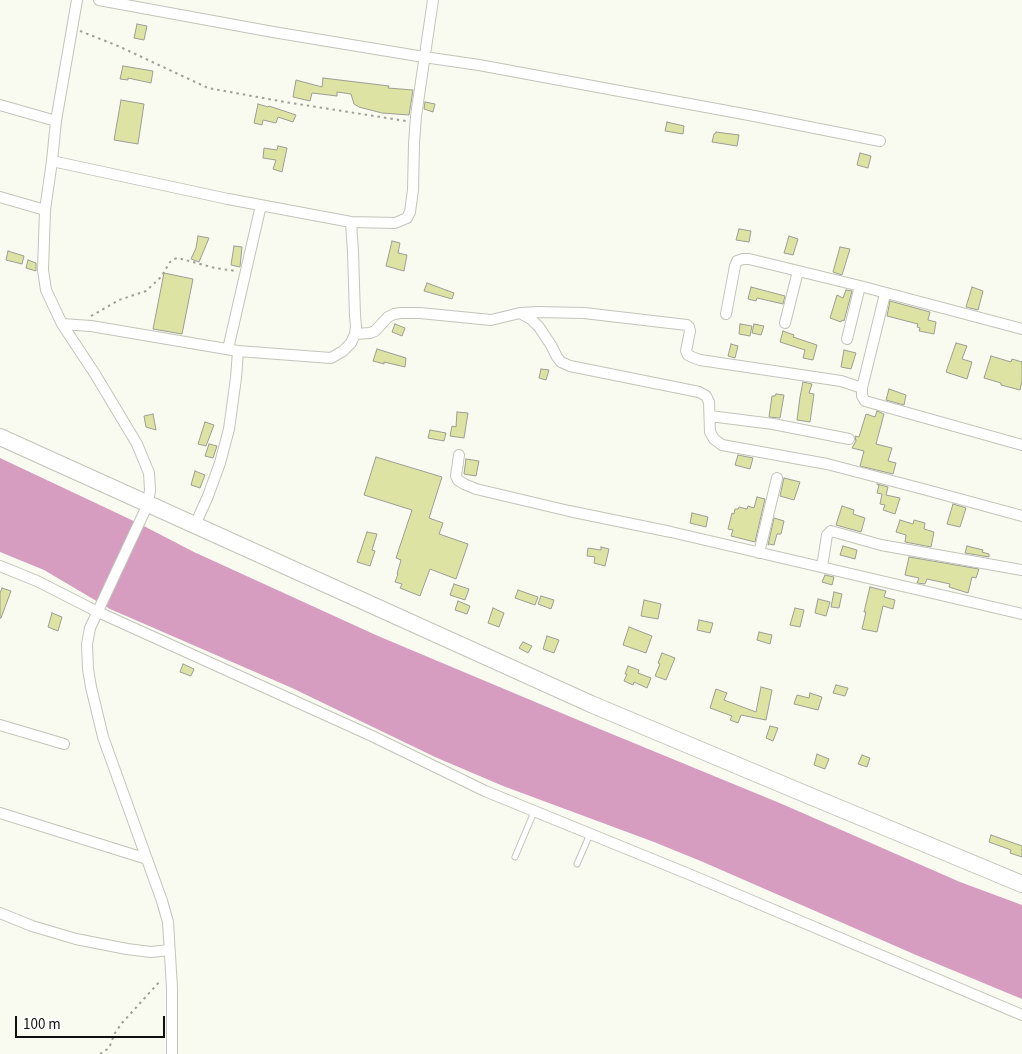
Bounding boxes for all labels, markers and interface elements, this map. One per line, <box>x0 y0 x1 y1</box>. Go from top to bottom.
scale bar <box>18 1006 168 1038</box>
text: 100 m <box>23 1014 61 1035</box>

